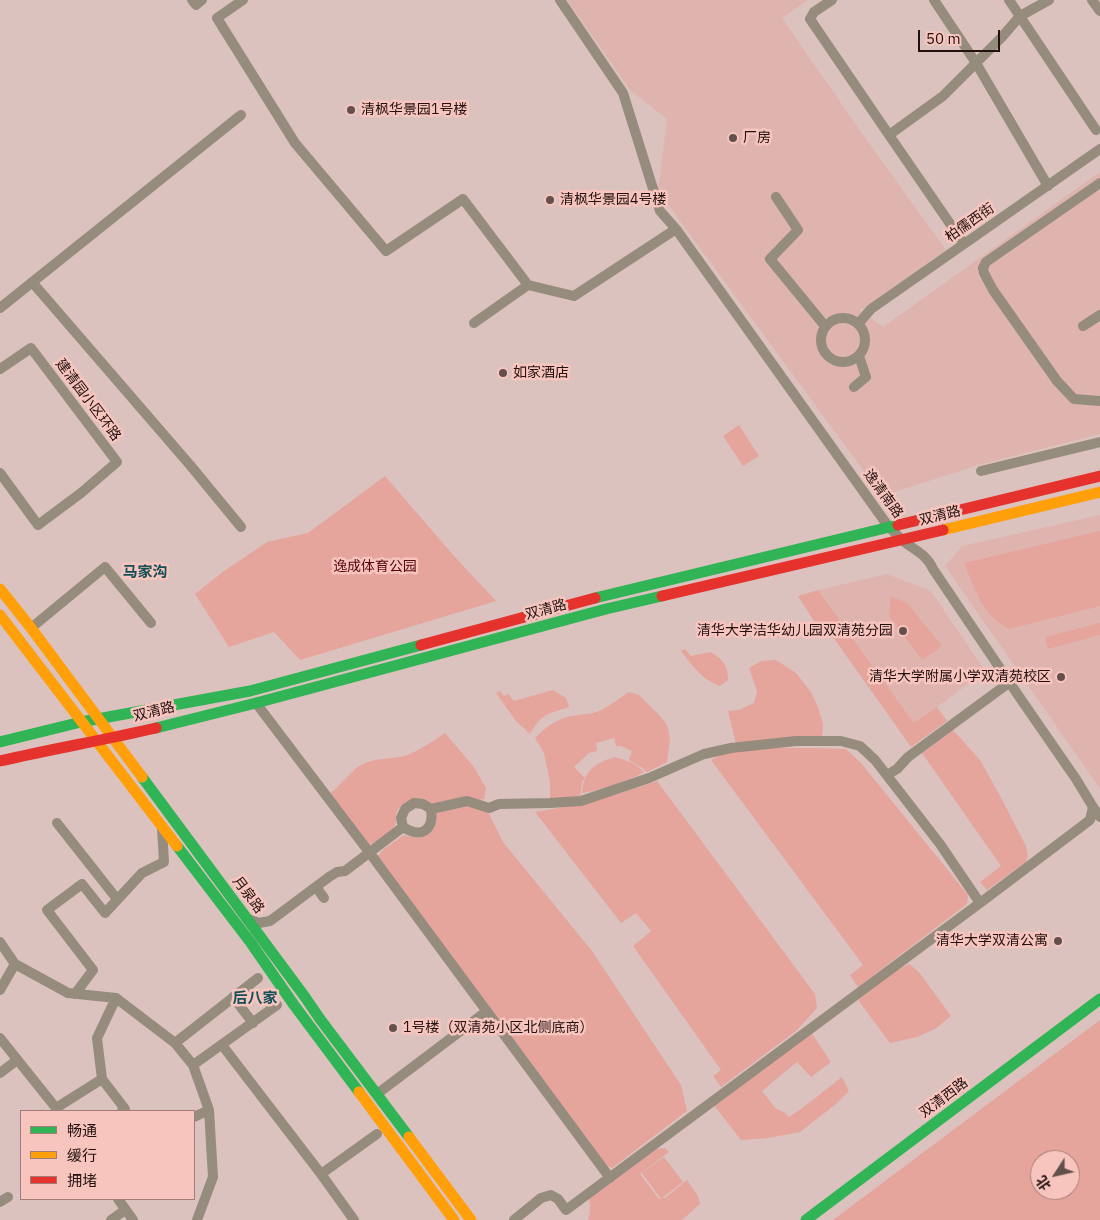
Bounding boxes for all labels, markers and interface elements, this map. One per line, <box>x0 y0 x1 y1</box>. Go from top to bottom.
scale bar <box>920 20 1002 52</box>
text: 50 m <box>926 29 961 48</box>
place label: 清枫华景园1号楼 <box>361 102 467 118</box>
marker: 清枫华景园1号楼 <box>345 104 357 116</box>
place label: 厂房 <box>743 130 771 146</box>
marker: 厂房 <box>727 132 739 144</box>
place label: 清枫华景园4号楼 <box>560 192 666 208</box>
marker: 清枫华景园4号楼 <box>544 194 556 206</box>
street label: 柏儒西街 <box>942 200 998 246</box>
street label: 建清园小区环路 <box>52 356 124 444</box>
place label: 如家酒店 <box>513 365 569 381</box>
marker: 如家酒店 <box>497 367 509 379</box>
street label: 逸清南路 <box>860 466 906 522</box>
street label: 双清路 <box>918 503 962 529</box>
park label: 逸成体育公园 <box>333 559 417 575</box>
district label: 马家沟 <box>123 564 167 582</box>
street label: 双清路 <box>524 596 568 624</box>
place label: 清华大学洁华幼儿园双清苑分园 <box>697 623 893 639</box>
marker: 清华大学洁华幼儿园双清苑分园 <box>897 625 909 637</box>
place label: 清华大学附属小学双清苑校区 <box>869 669 1051 685</box>
marker: 清华大学附属小学双清苑校区 <box>1055 671 1067 683</box>
street label: 双清路 <box>132 699 176 725</box>
street label: 月泉路 <box>229 873 267 917</box>
place label: 清华大学双清公寓 <box>936 933 1048 949</box>
marker: 清华大学双清公寓 <box>1052 935 1064 947</box>
district label: 后八家 <box>233 990 277 1008</box>
place label: 1号楼（双清苑小区北侧底商） <box>403 1020 593 1036</box>
marker: 1号楼（双清苑小区北侧底商） <box>387 1022 399 1034</box>
street label: 双清西路 <box>917 1074 971 1122</box>
legend <box>20 1110 195 1200</box>
text: 畅通 <box>67 1121 97 1140</box>
text: 缓行 <box>67 1146 97 1165</box>
north arrow <box>1030 1150 1080 1200</box>
text: 拥堵 <box>67 1171 97 1190</box>
text: 北 <box>1032 1172 1055 1194</box>

